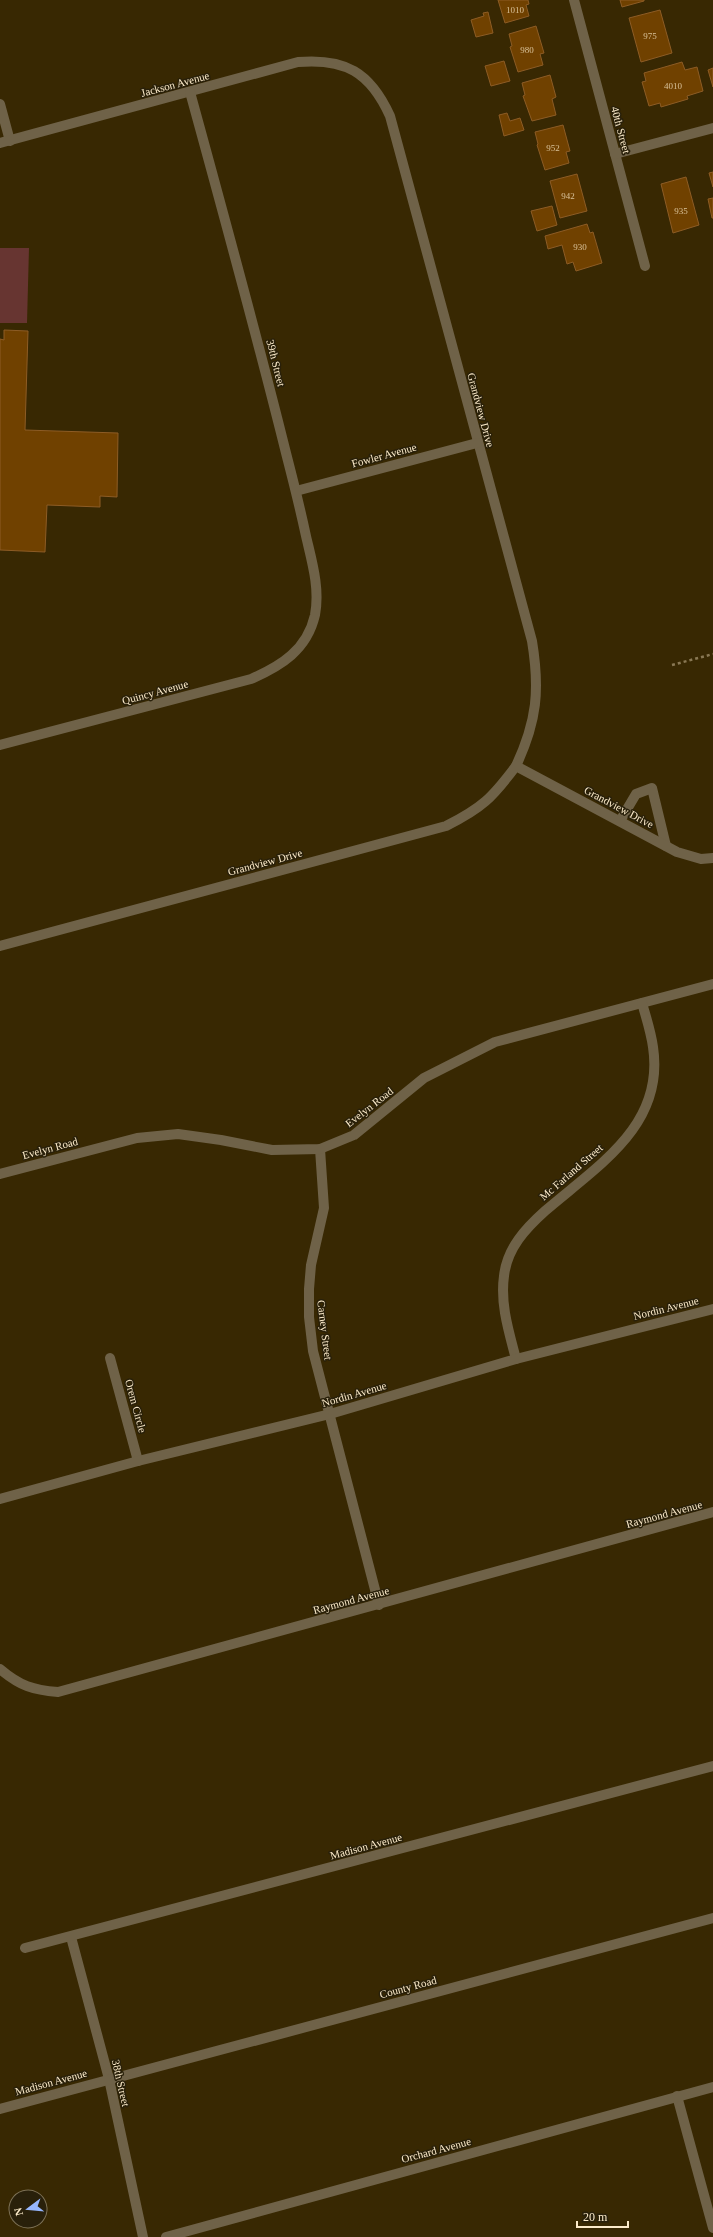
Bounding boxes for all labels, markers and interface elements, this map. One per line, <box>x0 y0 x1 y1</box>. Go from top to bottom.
house number: 1010 <box>506 5 525 15</box>
house number: 975 <box>643 31 657 41</box>
house number: 980 <box>520 45 534 55</box>
street label: Jackson Avenue <box>139 69 211 99</box>
house number: 4010 <box>664 81 683 91</box>
street label: 40th Street <box>609 105 633 155</box>
house number: 952 <box>546 143 560 153</box>
house number: 942 <box>561 191 575 201</box>
house number: 935 <box>674 206 688 216</box>
house number: 930 <box>573 242 587 252</box>
street label: 39th Street <box>264 338 288 388</box>
street label: Grandview Drive <box>465 371 497 449</box>
street label: Fowler Avenue <box>350 441 418 469</box>
street label: Quincy Avenue <box>121 677 189 707</box>
street label: Grandview Drive <box>582 784 656 830</box>
street label: Grandview Drive <box>226 846 304 878</box>
street label: Evelyn Road <box>343 1084 396 1129</box>
street label: Evelyn Road <box>21 1135 80 1161</box>
street label: Mc Farland Street <box>537 1141 605 1203</box>
street label: Nordin Avenue <box>632 1294 700 1322</box>
street label: Carney Street <box>315 1299 335 1361</box>
street label: Orem Circle <box>123 1378 149 1434</box>
street label: Nordin Avenue <box>320 1379 388 1409</box>
street label: Raymond Avenue <box>625 1498 703 1530</box>
street label: Raymond Avenue <box>312 1584 390 1616</box>
street label: Madison Avenue <box>329 1831 403 1861</box>
street label: County Road <box>378 1974 438 2000</box>
street label: 38th Street <box>110 2058 132 2108</box>
street label: Madison Avenue <box>14 2067 88 2097</box>
street label: Orchard Avenue <box>400 2135 472 2165</box>
north arrow <box>8 2189 48 2229</box>
scale bar <box>577 2203 628 2229</box>
text: N <box>12 2206 25 2217</box>
text: 20 m <box>583 2210 608 2224</box>

